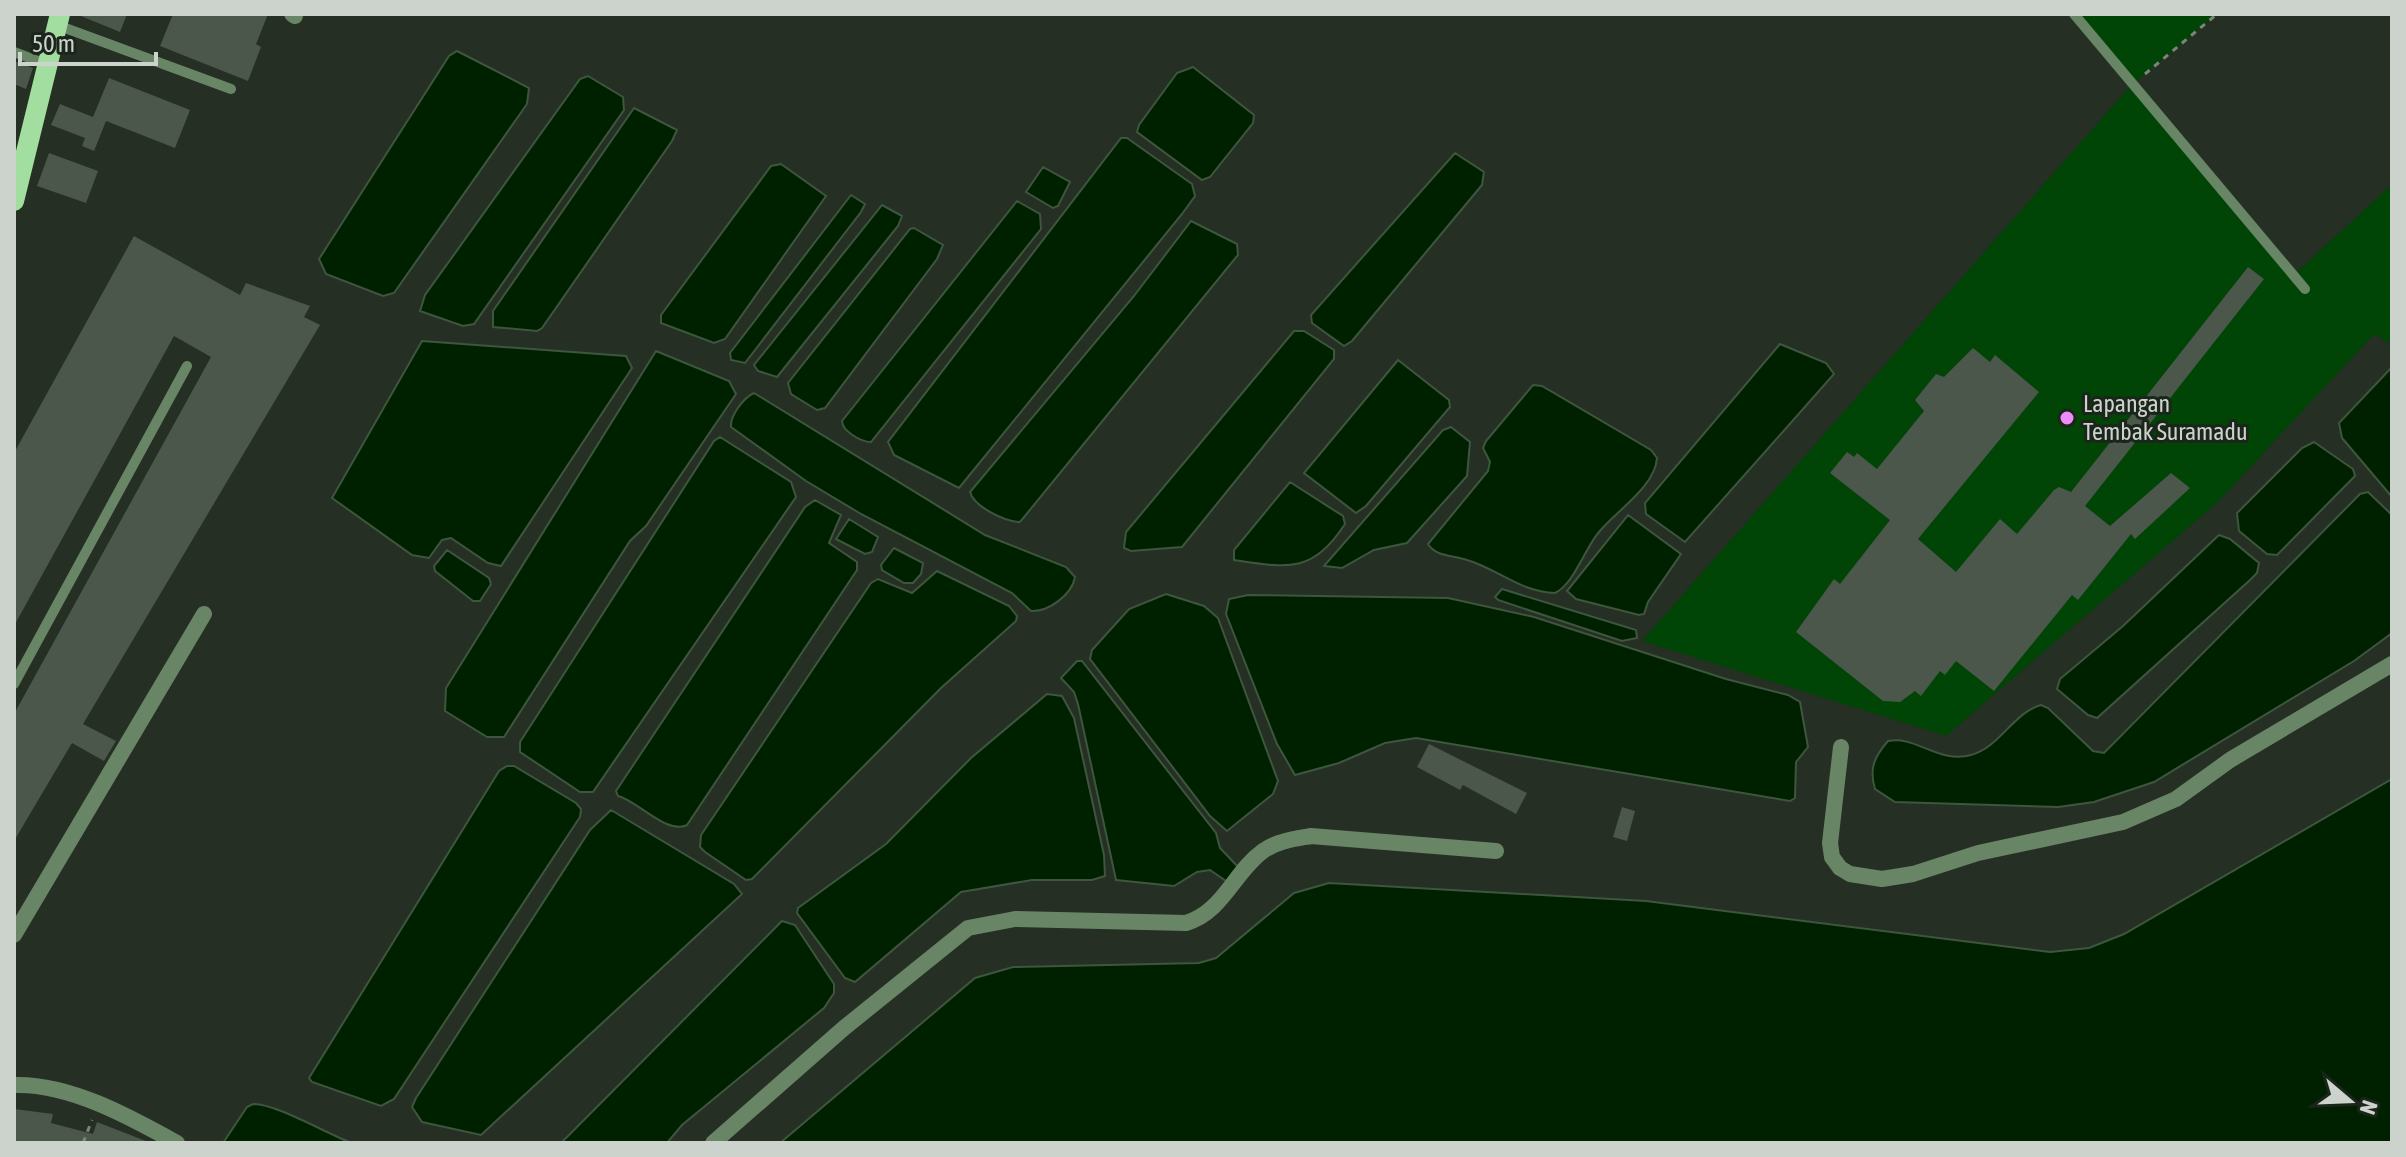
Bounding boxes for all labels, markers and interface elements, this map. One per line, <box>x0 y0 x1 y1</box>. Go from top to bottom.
scale bar <box>20 16 156 66</box>
text: 50 m <box>32 30 75 57</box>
place label: Lapangan Tembak Suramadu <box>2083 390 2248 445</box>
marker: Lapangan Tembak Suramadu <box>2058 409 2076 427</box>
north arrow <box>2310 1061 2390 1141</box>
text: N <box>2355 1097 2383 1118</box>

